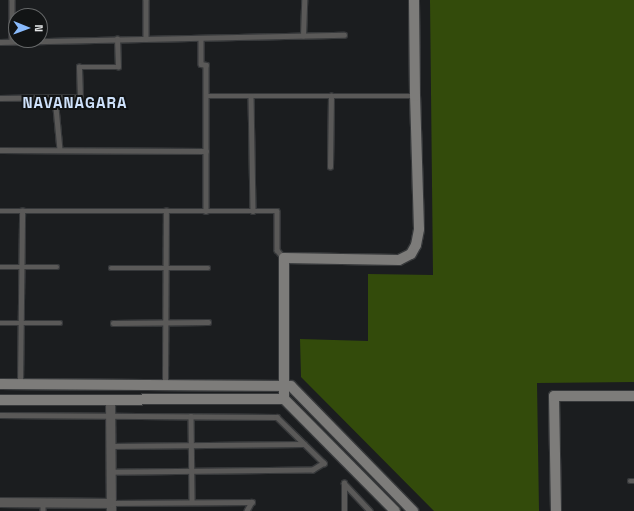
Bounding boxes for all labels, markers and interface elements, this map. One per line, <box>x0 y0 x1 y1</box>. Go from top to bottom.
north arrow <box>8 8 48 48</box>
text: N <box>32 24 46 32</box>
district label: NAVANAGARA <box>23 94 127 112</box>

